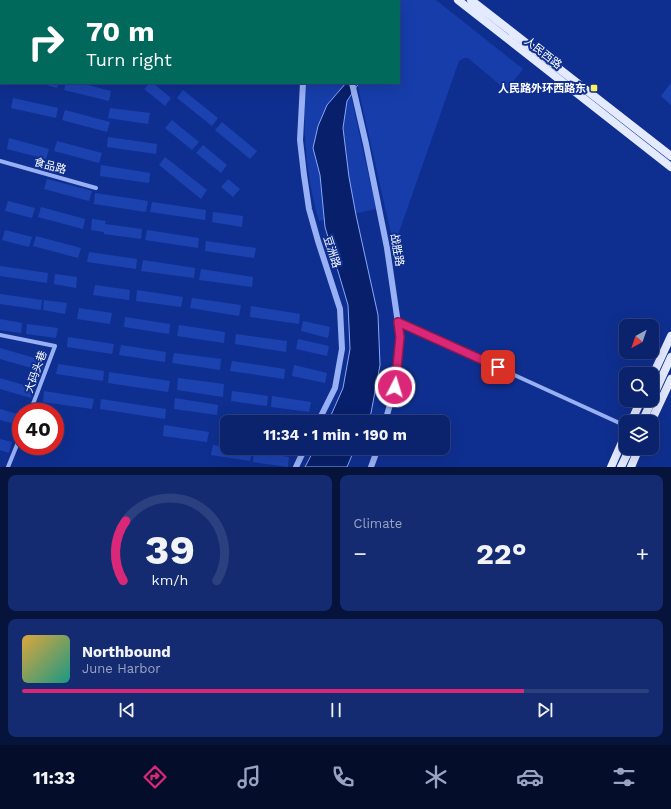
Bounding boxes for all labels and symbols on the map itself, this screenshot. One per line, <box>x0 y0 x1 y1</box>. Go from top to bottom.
street label: 人民西路 <box>522 34 564 72</box>
place label: 人民路外环西路东 <box>498 82 586 95</box>
marker: 人民路外环西路东 <box>589 83 599 93</box>
street label: 食品路 <box>32 155 68 177</box>
street label: 战胜路 <box>388 233 406 267</box>
street label: 豆洲路 <box>321 234 343 270</box>
north arrow <box>619 319 659 359</box>
street label: 大码头巷 <box>22 349 50 395</box>
pin <box>481 350 515 384</box>
position arrow <box>374 366 416 408</box>
speed limit sign: 40 <box>12 403 64 455</box>

